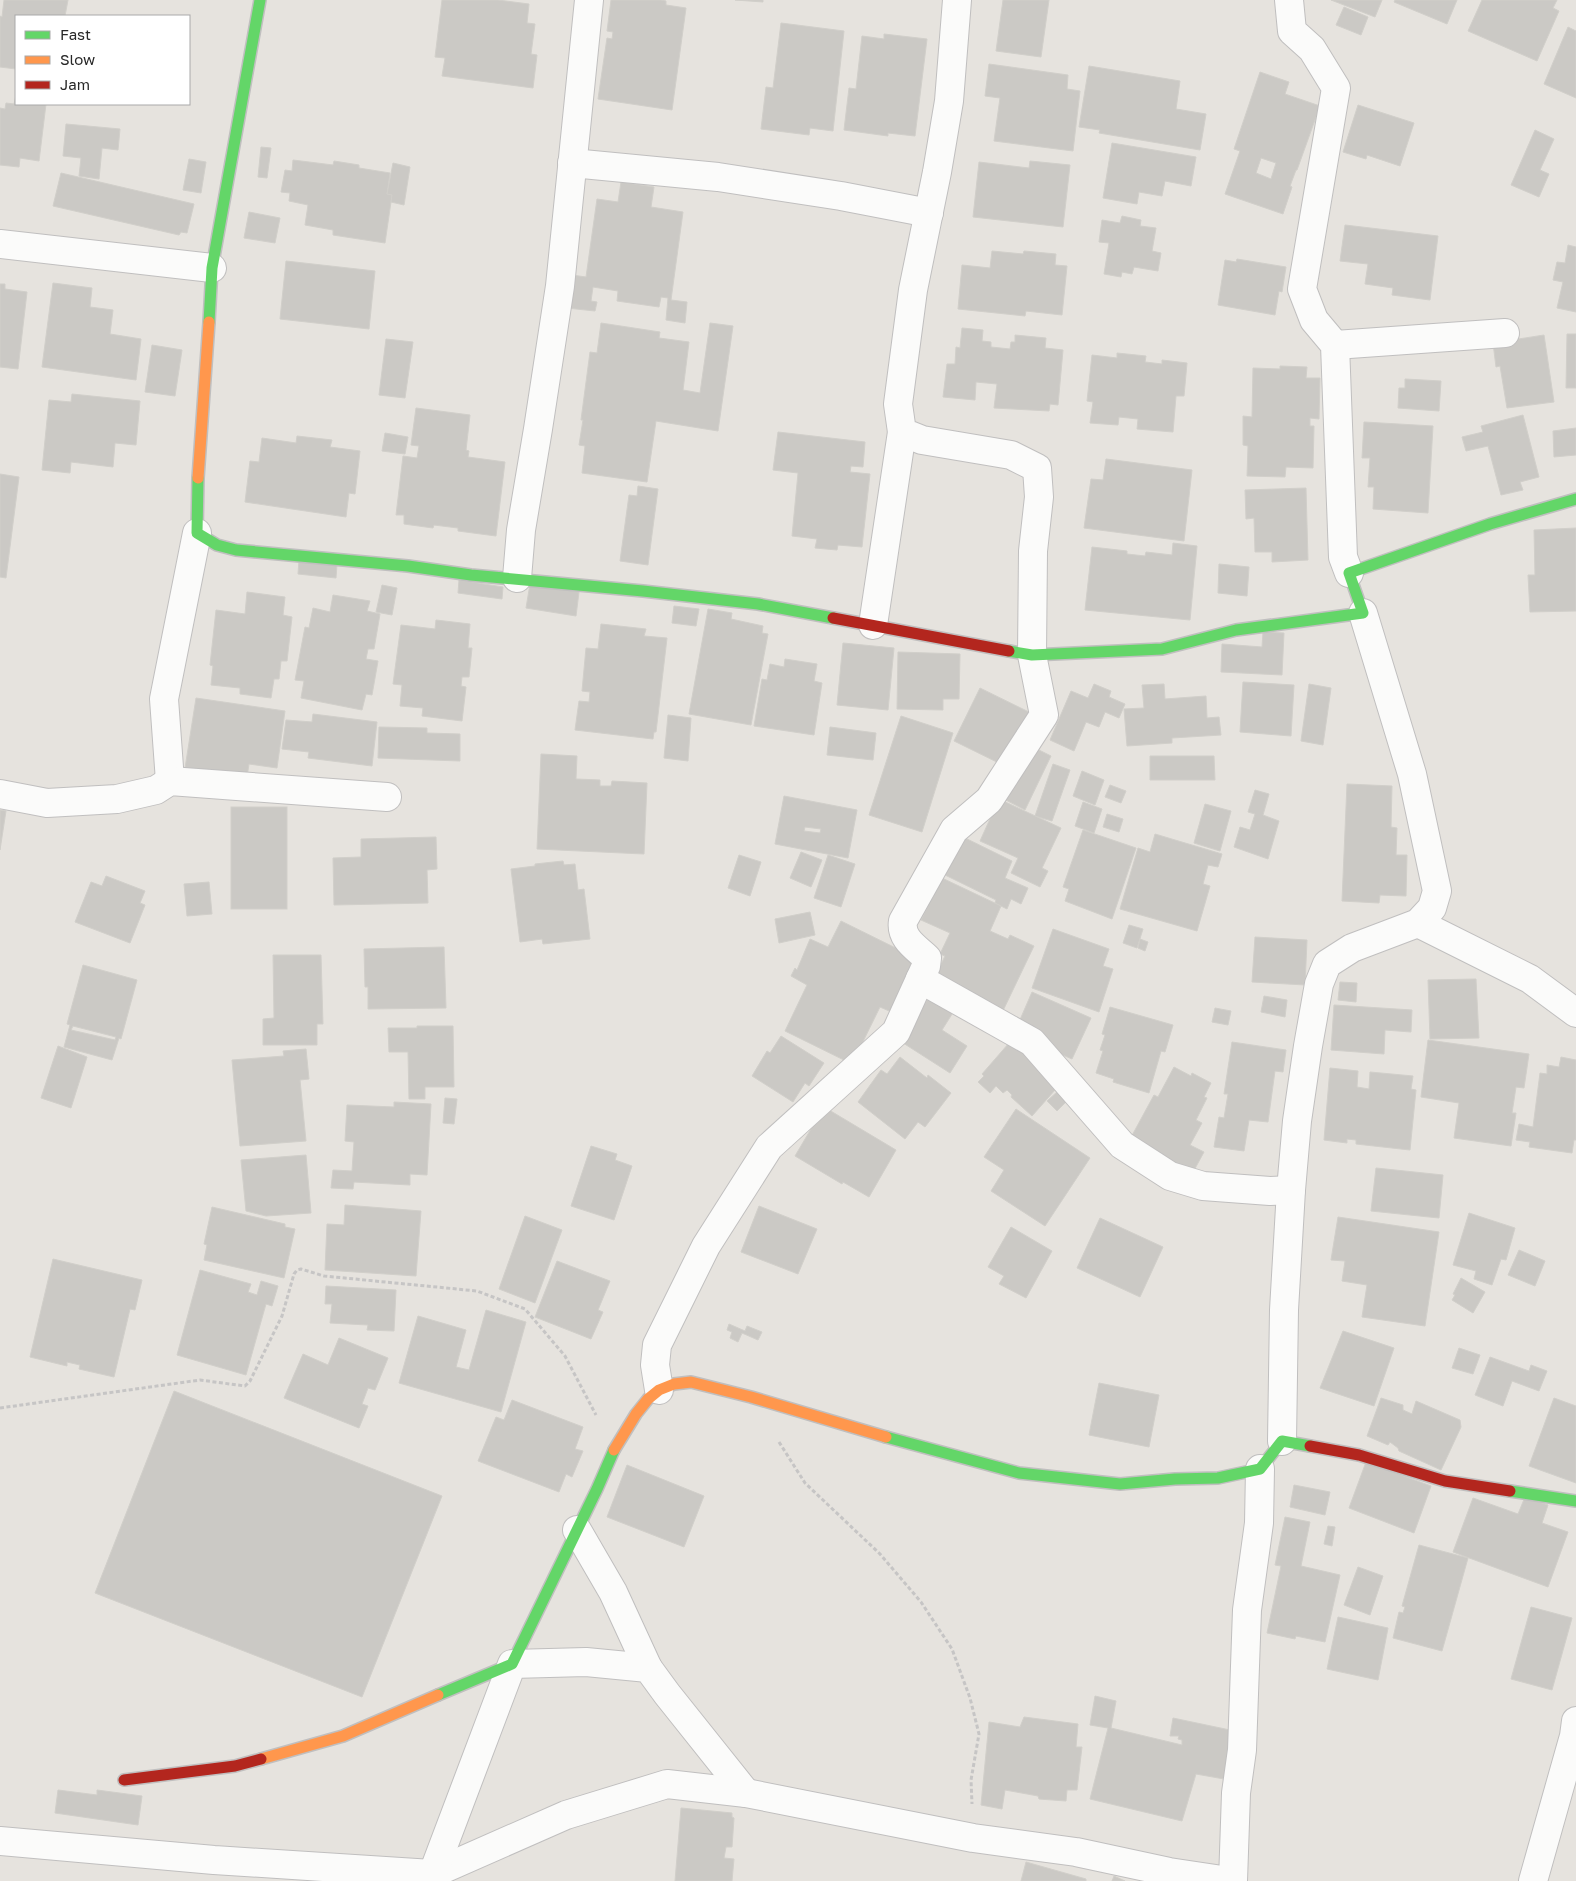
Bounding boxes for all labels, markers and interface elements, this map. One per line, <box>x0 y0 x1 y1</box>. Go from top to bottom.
legend <box>15 15 190 105</box>
text: Fast <box>60 25 91 43</box>
text: Slow <box>60 50 95 68</box>
text: Jam <box>60 75 90 93</box>

